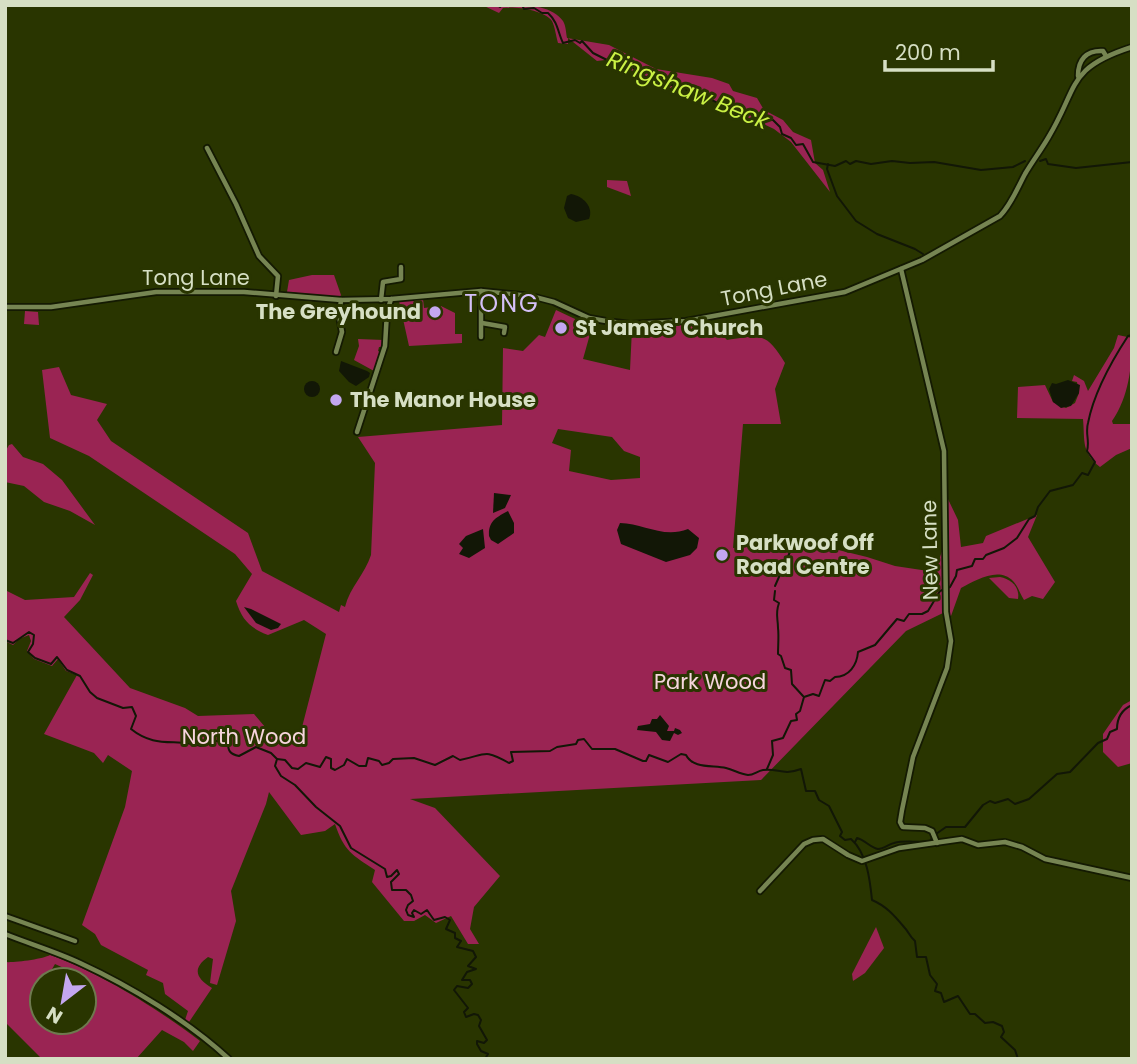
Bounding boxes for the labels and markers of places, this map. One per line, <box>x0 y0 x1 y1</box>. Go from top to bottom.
place label: The Greyhound <box>256 297 421 326</box>
marker: The Greyhound <box>427 304 443 320</box>
place label: St James' Church <box>575 313 763 342</box>
marker: St James' Church <box>553 320 569 336</box>
place label: The Manor House <box>350 385 536 414</box>
marker: The Manor House <box>328 392 344 408</box>
place label: Parkwoof Off Road Centre <box>736 528 874 581</box>
marker: Parkwoof Off Road Centre <box>714 547 730 563</box>

